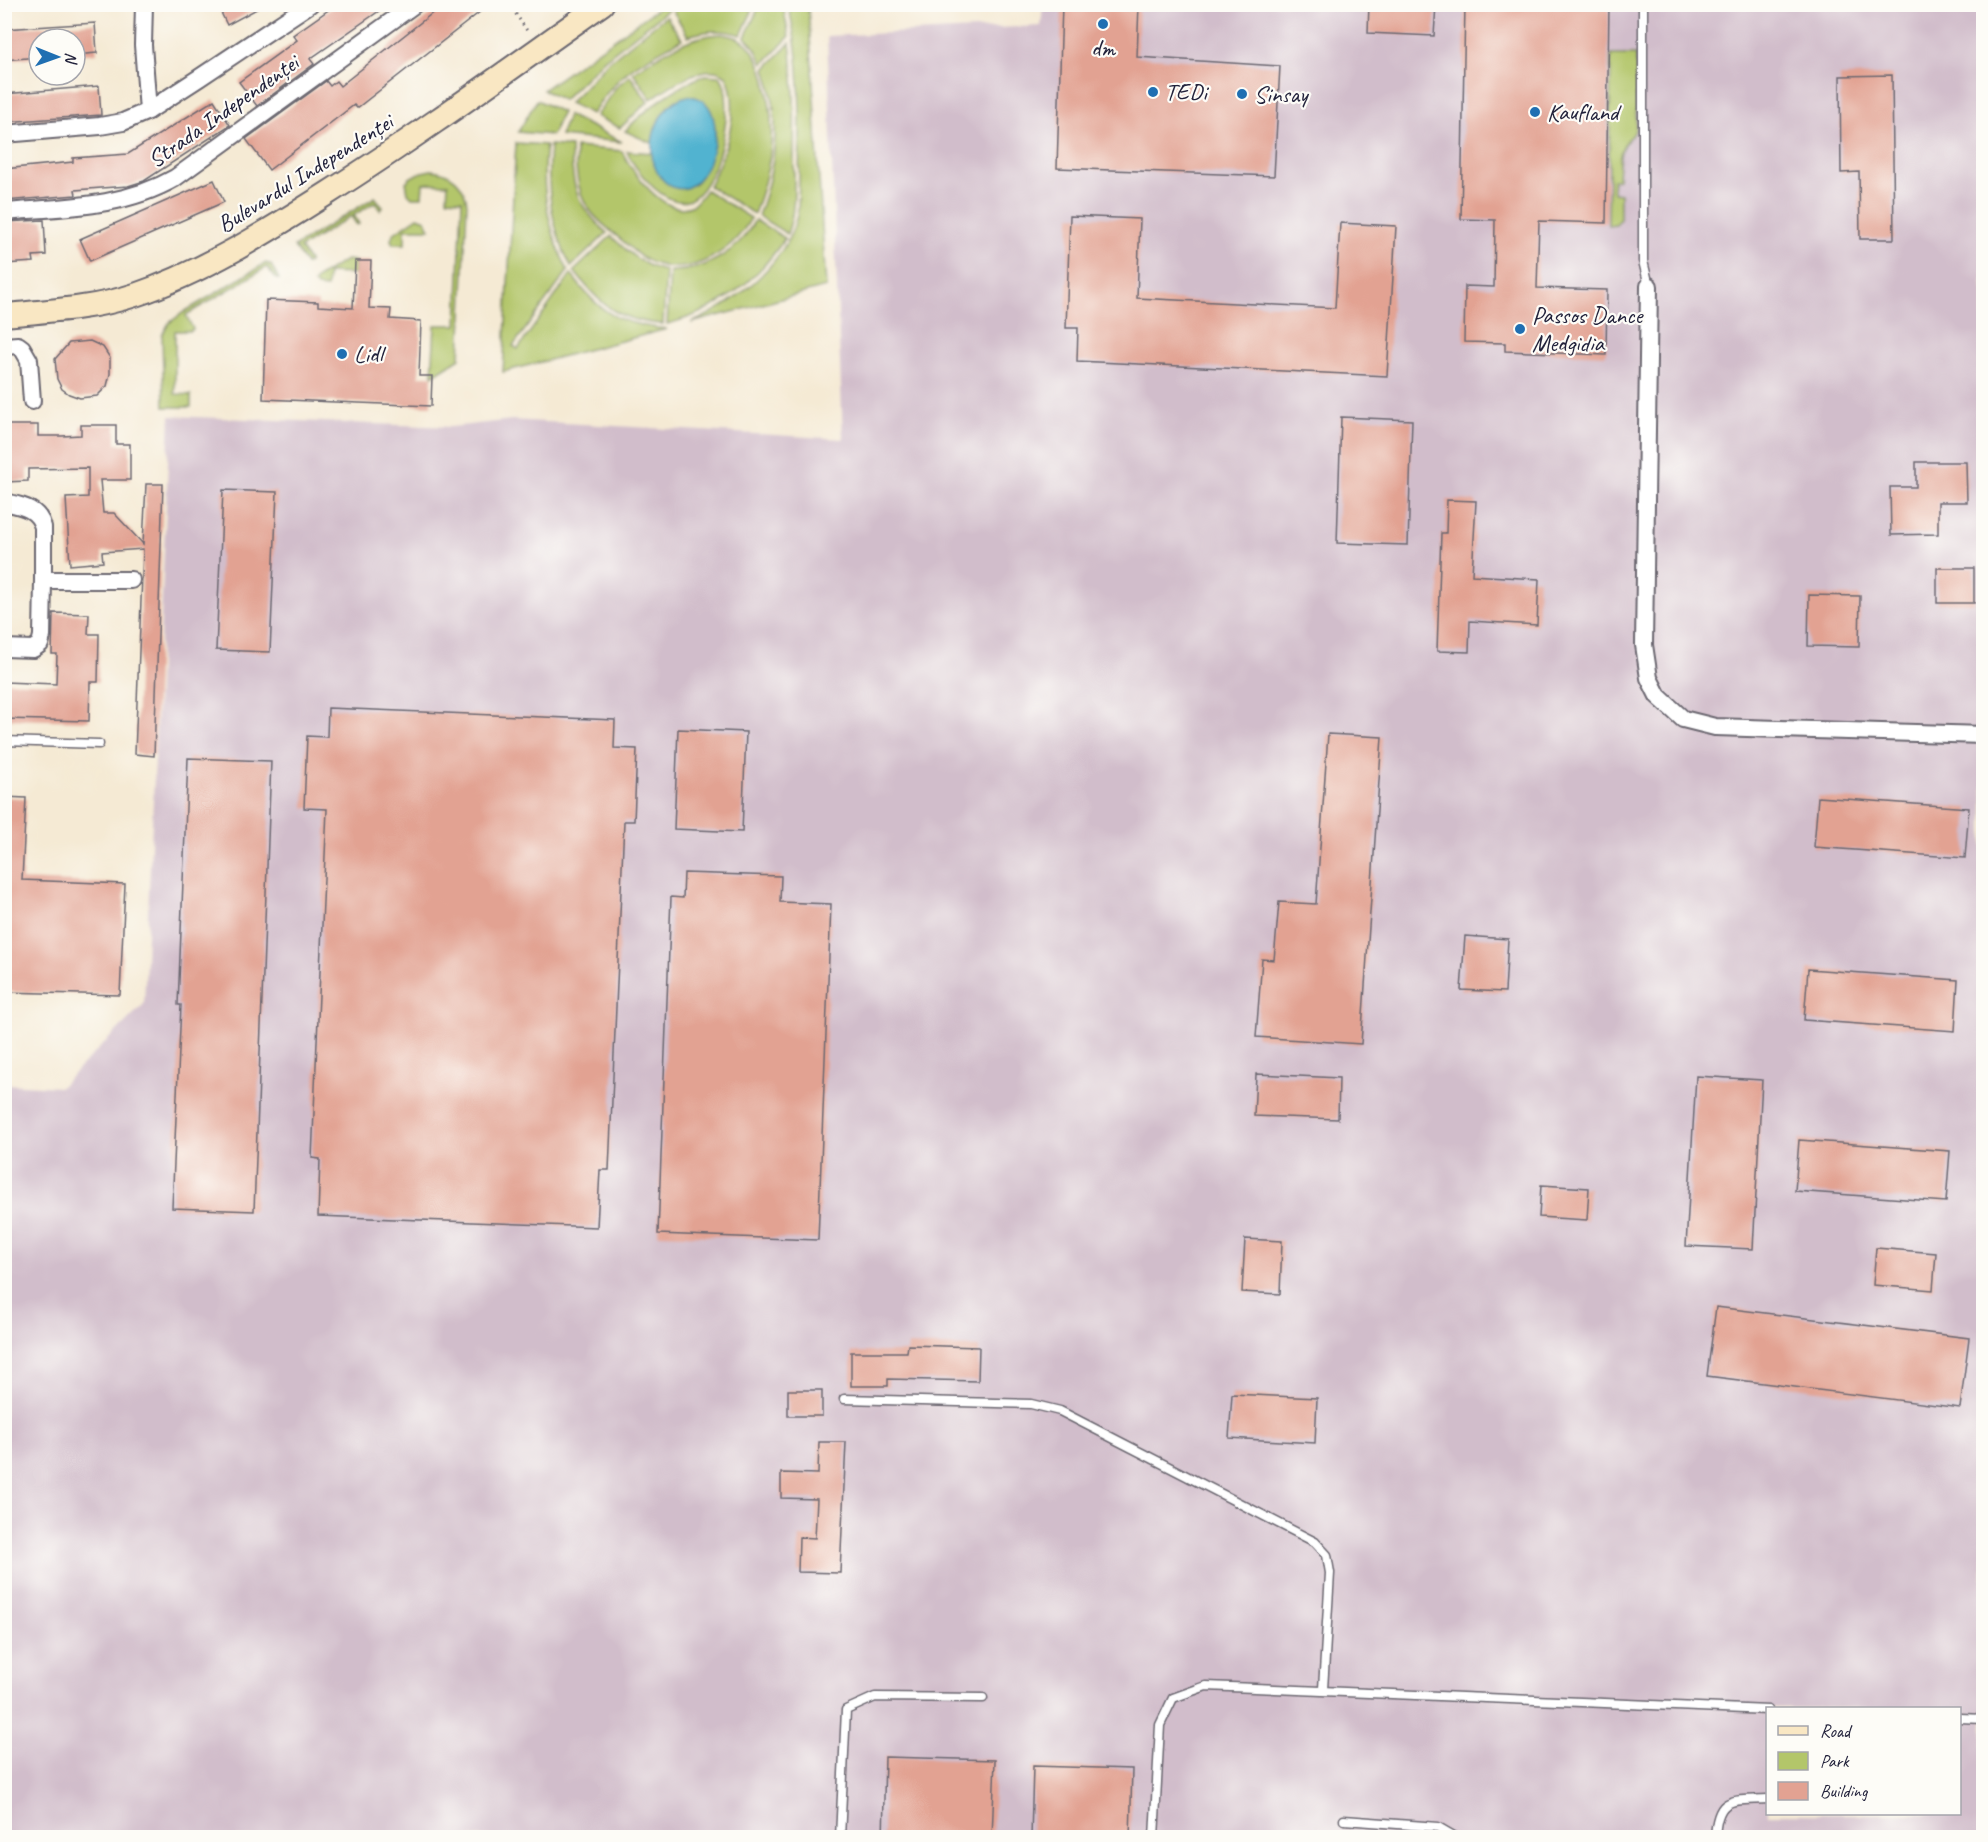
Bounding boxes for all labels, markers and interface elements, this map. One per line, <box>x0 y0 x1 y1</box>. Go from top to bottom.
marker: dm <box>1096 17 1110 31</box>
north arrow <box>27 27 87 87</box>
place label: dm <box>1091 33 1116 63</box>
street label: Strada Independenței <box>142 46 306 174</box>
text: N <box>61 52 81 65</box>
place label: TEDi <box>1165 77 1209 107</box>
place label: Sinsay <box>1254 79 1309 109</box>
marker: TEDi <box>1146 85 1160 99</box>
marker: Sinsay <box>1235 87 1249 101</box>
place label: Kaufland <box>1547 97 1622 127</box>
marker: Kaufland <box>1528 105 1542 119</box>
street label: Bulevardul Independenței <box>212 106 400 239</box>
place label: Passos Dance Medgidia <box>1532 300 1644 358</box>
marker: Passos Dance Medgidia <box>1513 322 1527 336</box>
place label: Lidl <box>354 339 386 369</box>
marker: Lidl <box>335 347 349 361</box>
legend <box>1766 1707 1961 1815</box>
text: Road <box>1820 1720 1853 1742</box>
text: Park <box>1820 1750 1850 1772</box>
text: Building <box>1820 1780 1869 1802</box>

